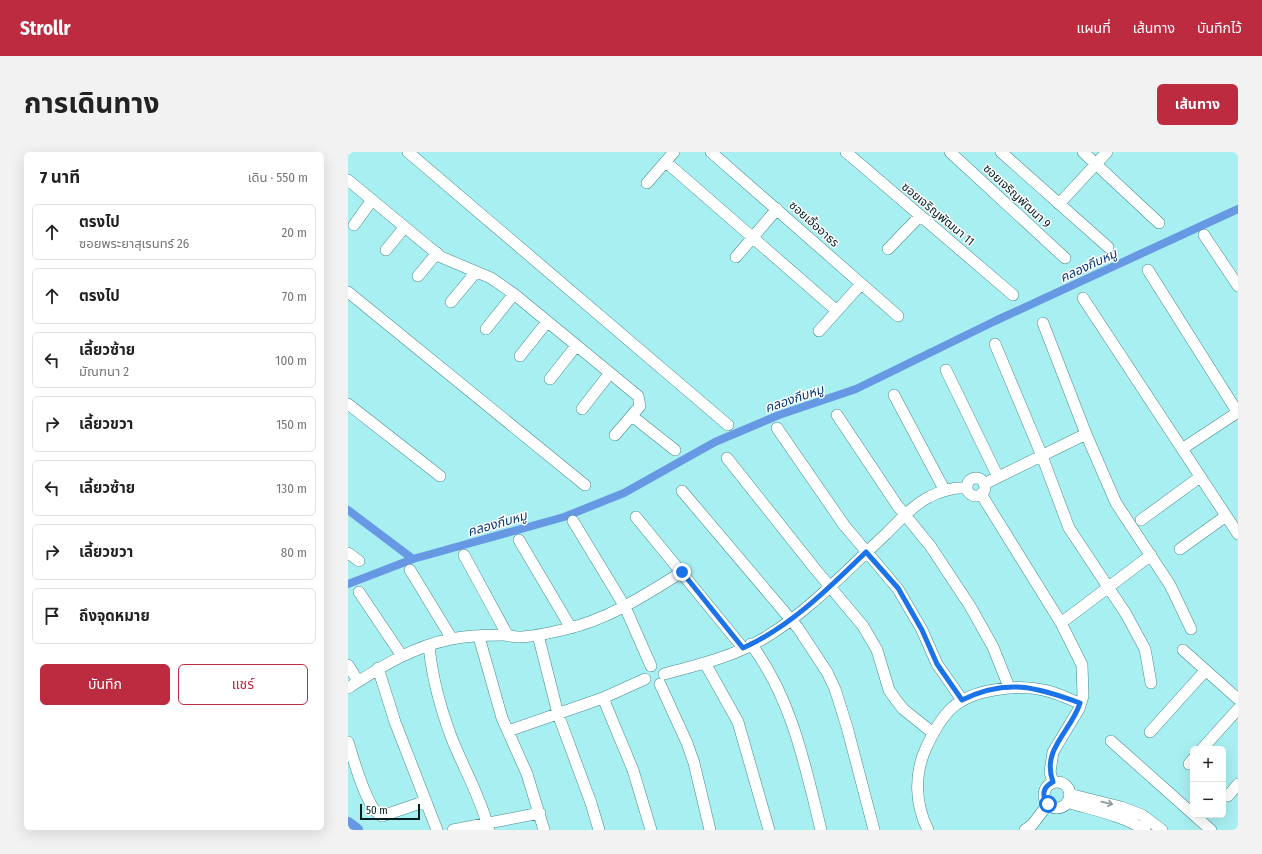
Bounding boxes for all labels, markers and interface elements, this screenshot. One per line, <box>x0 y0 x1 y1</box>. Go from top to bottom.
text: Strollr <box>20 17 70 40</box>
text: แผนที่ <box>1077 20 1111 37</box>
text: เส้นทาง <box>1133 20 1175 37</box>
text: บันทึกไว้ <box>1197 20 1242 37</box>
button: เส้นทาง <box>1157 84 1238 125</box>
text: การเดินทาง <box>24 87 159 120</box>
street label: ซอยเจริญพัฒนา 9 <box>980 161 1054 231</box>
text: 7 นาที <box>40 167 80 188</box>
text: เดิน · 550 m <box>248 170 308 185</box>
street label: ซอยเจริญพัฒนา 11 <box>899 180 977 248</box>
street label: ซอยเอิ้ออาธร <box>786 197 843 250</box>
text: ตรงไป <box>79 213 120 231</box>
icon: ahead <box>41 221 63 243</box>
text: 20 m <box>281 225 307 240</box>
text: ซอยพระยาสุเรนทร์ 26 <box>79 236 189 251</box>
water label: คลองกีบหมู <box>1057 245 1120 286</box>
icon: ahead <box>41 285 63 307</box>
text: ตรงไป <box>79 287 120 305</box>
text: 70 m <box>282 289 307 304</box>
text: เลี้ยวซ้าย <box>79 341 135 359</box>
icon: left <box>41 349 63 371</box>
text: 100 m <box>275 353 307 368</box>
text: มัณฑนา 2 <box>79 364 129 379</box>
water label: คลองกีบหมู <box>763 381 827 416</box>
icon: right <box>41 413 63 435</box>
text: เลี้ยวขวา <box>79 415 133 433</box>
text: 150 m <box>276 417 307 432</box>
icon: left <box>41 477 63 499</box>
text: เลี้ยวซ้าย <box>79 479 135 497</box>
text: 130 m <box>276 481 307 496</box>
water label: คลองกีบหมู <box>466 508 530 540</box>
icon: right <box>41 541 63 563</box>
text: เลี้ยวขวา <box>79 543 133 561</box>
text: 80 m <box>281 545 307 560</box>
route end <box>673 563 691 581</box>
icon: arrive <box>41 605 63 627</box>
text: ถึงจุดหมาย <box>79 607 150 625</box>
button: บันทึก <box>40 664 170 705</box>
button: แชร์ <box>178 664 308 705</box>
map controls <box>1190 746 1226 818</box>
button: + <box>1190 746 1226 782</box>
button: − <box>1190 782 1226 818</box>
route start <box>1039 795 1057 813</box>
one-way arrow <box>1101 800 1114 808</box>
scale bar <box>360 802 420 821</box>
text: 50 m <box>366 804 388 817</box>

